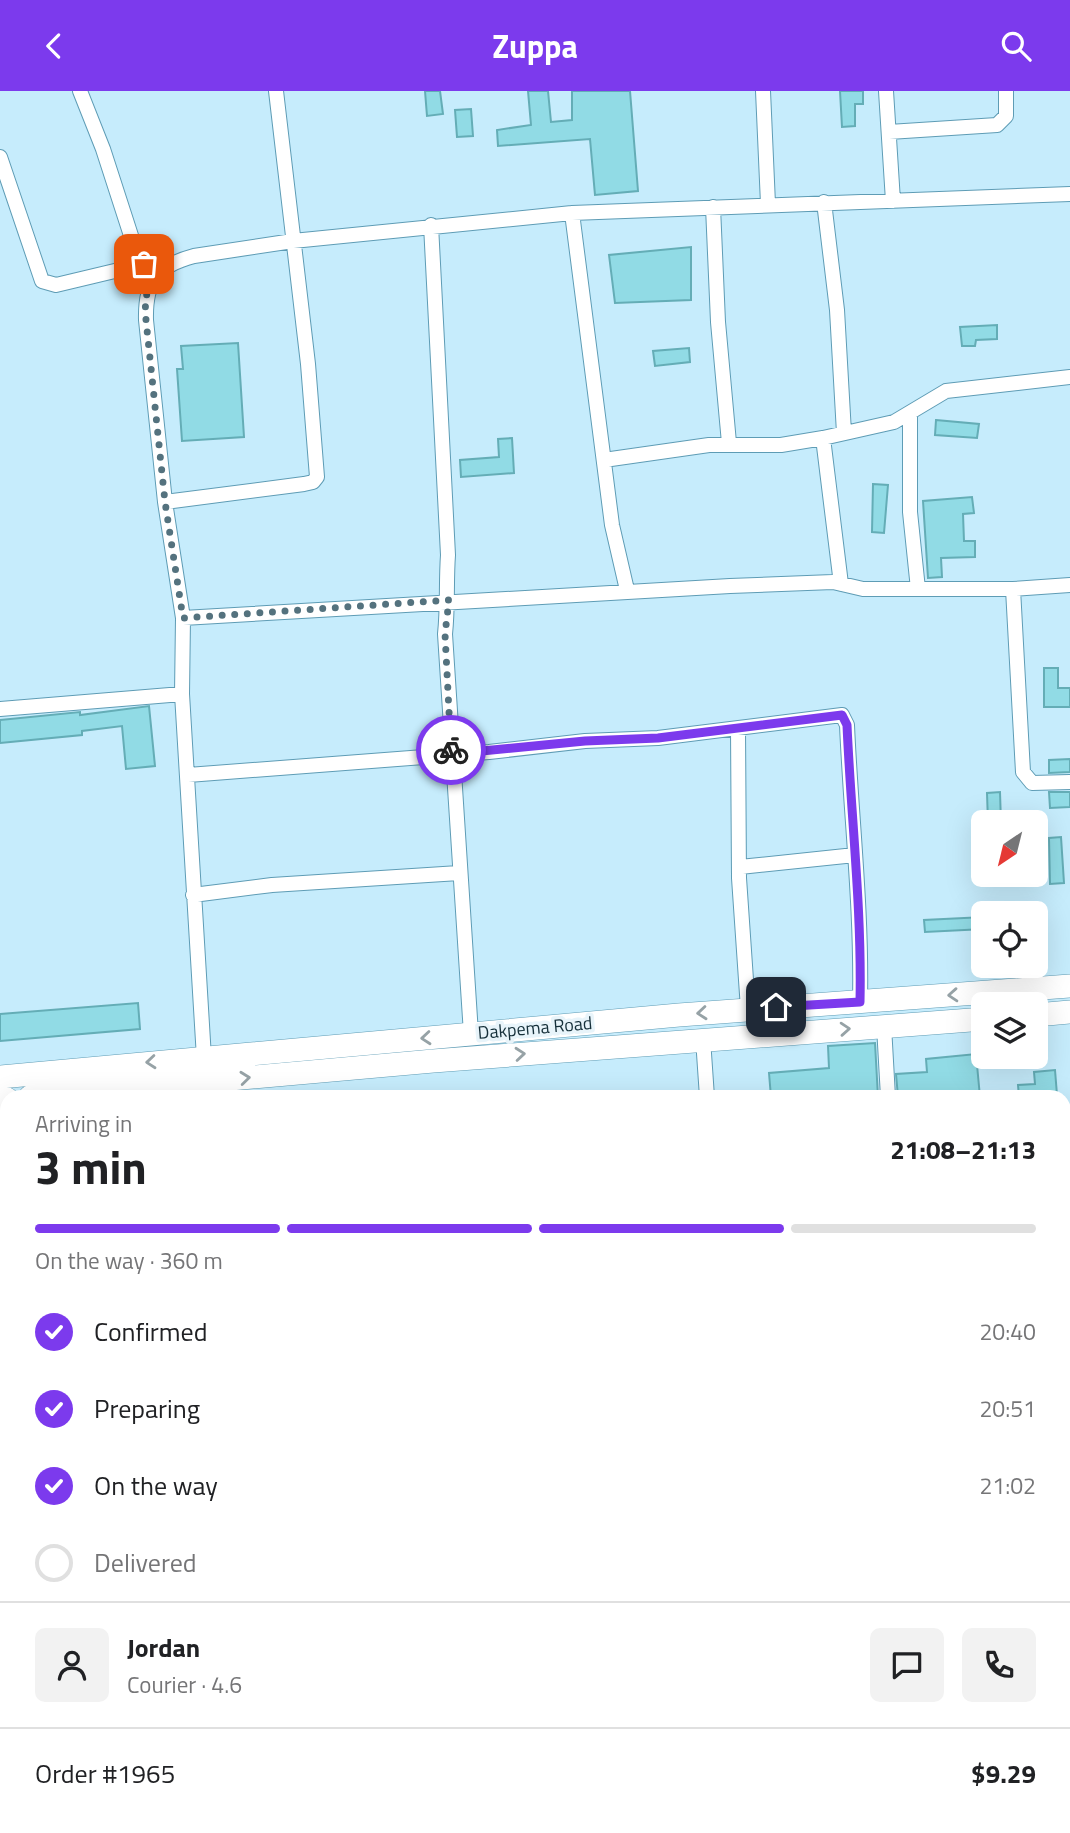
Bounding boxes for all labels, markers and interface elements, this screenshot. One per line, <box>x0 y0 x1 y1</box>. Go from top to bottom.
text: Zuppa <box>492 22 578 70</box>
icon: back <box>35 27 73 65</box>
icon: search <box>997 27 1035 65</box>
pin <box>114 234 174 294</box>
icon: bag <box>125 245 163 283</box>
courier <box>416 715 486 785</box>
icon: bike <box>432 731 470 769</box>
north arrow <box>971 810 1048 887</box>
map controls <box>971 810 1048 1069</box>
button: locate <box>971 901 1048 978</box>
pin <box>746 977 806 1037</box>
icon: home <box>757 988 795 1026</box>
one-way arrow <box>947 988 958 1003</box>
button: layers <box>971 992 1048 1069</box>
one-way arrow <box>696 1005 707 1020</box>
street label: Dakpema Road <box>477 1009 593 1046</box>
one-way arrow <box>840 1022 851 1037</box>
one-way arrow <box>421 1030 432 1045</box>
one-way arrow <box>515 1047 526 1062</box>
one-way arrow <box>145 1055 157 1070</box>
one-way arrow <box>240 1071 251 1086</box>
text: Arriving in <box>35 1106 132 1141</box>
text: 21:08–21:13 <box>890 1130 1036 1169</box>
text: 3 min <box>35 1132 147 1202</box>
text: On the way · 360 m <box>35 1243 223 1278</box>
text: Confirmed <box>94 1312 208 1351</box>
icon: check <box>35 1313 73 1351</box>
text: 20:40 <box>979 1314 1036 1349</box>
text: Preparing <box>94 1389 200 1428</box>
icon: check <box>35 1390 73 1428</box>
text: 20:51 <box>979 1391 1036 1426</box>
text: On the way <box>94 1466 218 1505</box>
icon: check <box>35 1467 73 1505</box>
text: 21:02 <box>979 1468 1036 1503</box>
text: Delivered <box>94 1543 197 1582</box>
button: person <box>35 1628 109 1702</box>
text: Jordan <box>127 1628 200 1667</box>
button: chat <box>870 1628 944 1702</box>
button: phone <box>962 1628 1036 1702</box>
text: Courier · 4.6 <box>127 1667 242 1702</box>
text: Order #1965 <box>35 1754 175 1793</box>
text: $9.29 <box>971 1754 1036 1793</box>

